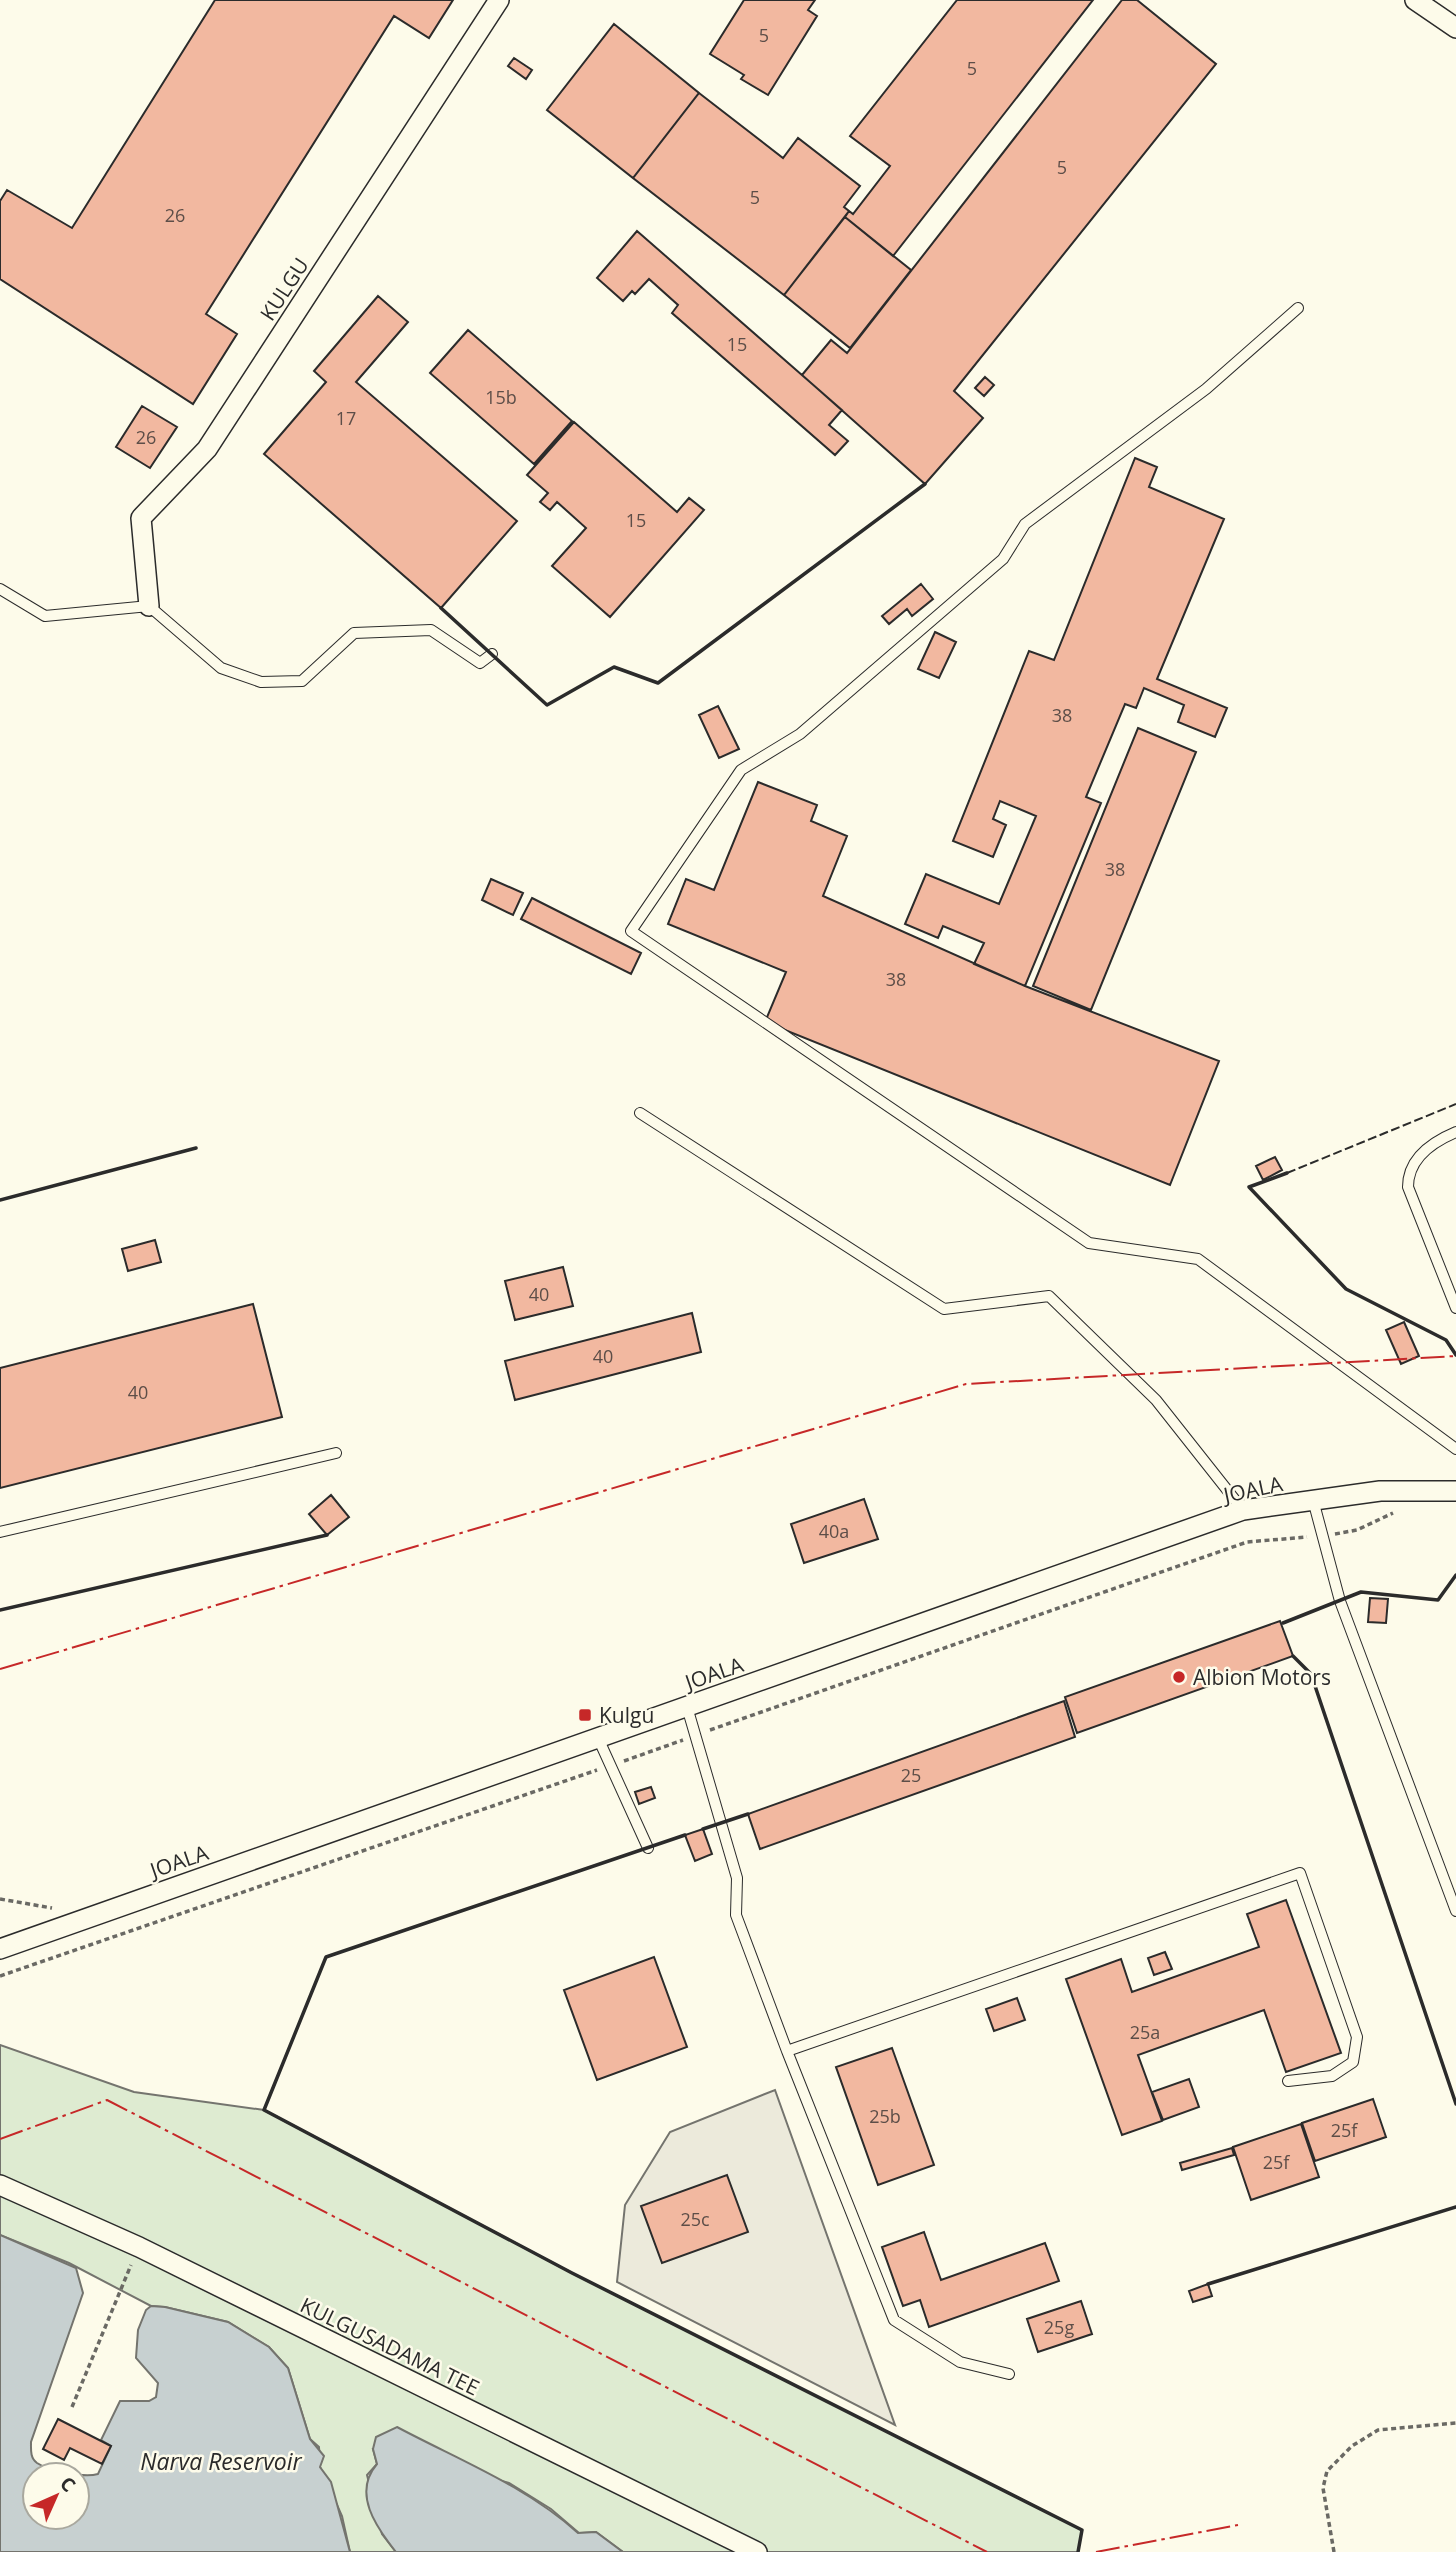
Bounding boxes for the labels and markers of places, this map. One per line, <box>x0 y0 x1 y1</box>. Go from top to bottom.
place label: Albion Motors <box>1193 1663 1331 1691</box>
marker: Albion Motors <box>1171 1669 1187 1685</box>
place label: Kulgu <box>599 1701 654 1729</box>
marker: Kulgu <box>577 1707 593 1723</box>

